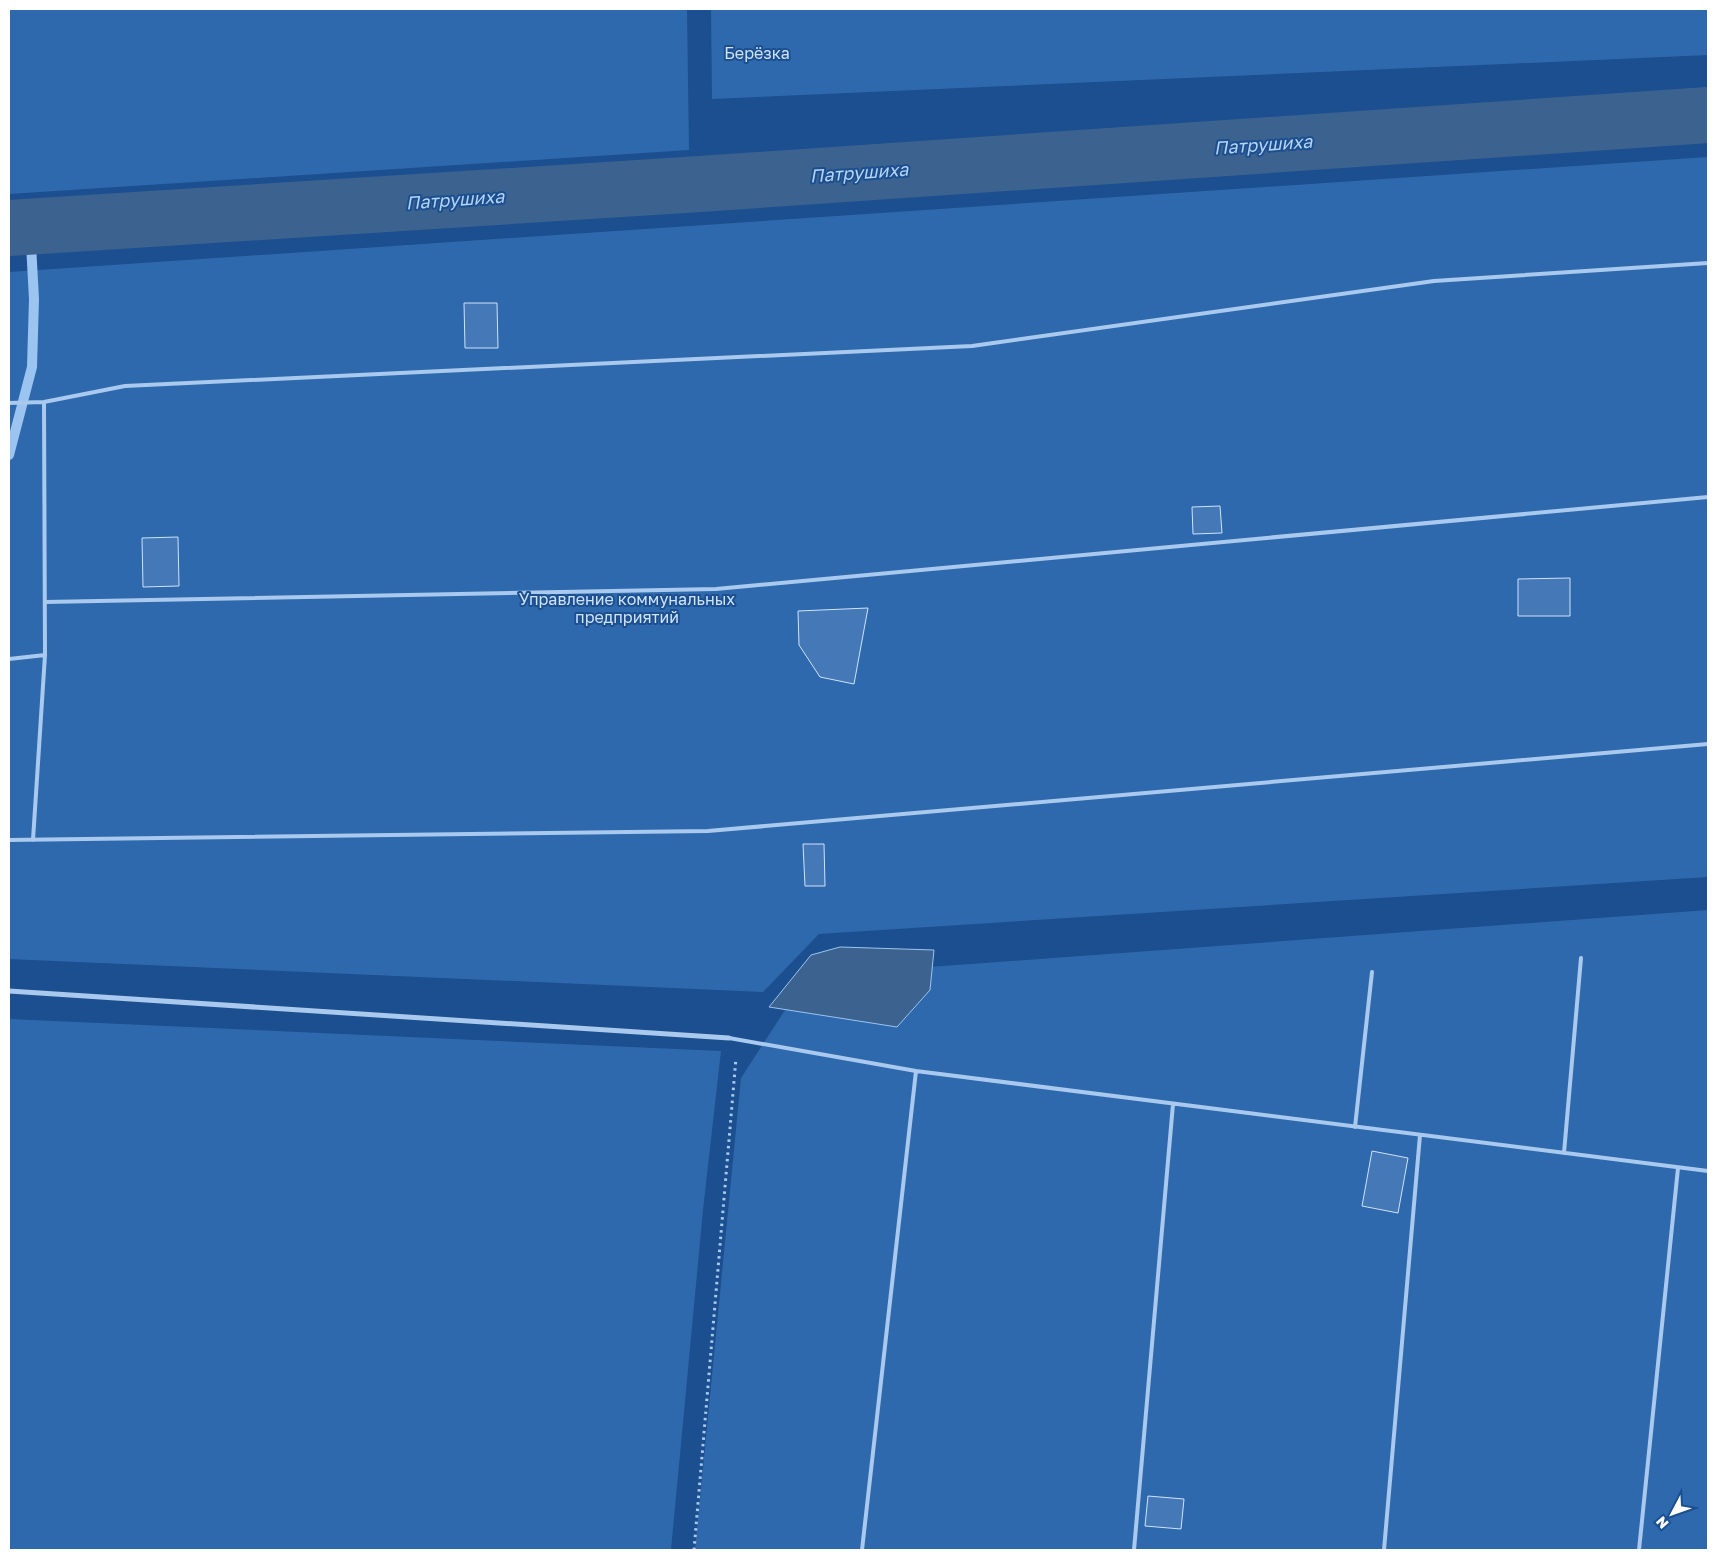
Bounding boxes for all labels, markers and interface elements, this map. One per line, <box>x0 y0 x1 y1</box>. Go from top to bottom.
park label: Берёзка <box>724 43 790 63</box>
water label: Патрушиха <box>1213 130 1314 158</box>
water label: Патрушиха <box>809 158 910 186</box>
water label: Патрушиха <box>405 185 506 213</box>
park label: Управление коммунальных предприятий <box>519 589 735 627</box>
north arrow <box>1647 1489 1697 1539</box>
text: N <box>1652 1513 1672 1532</box>

